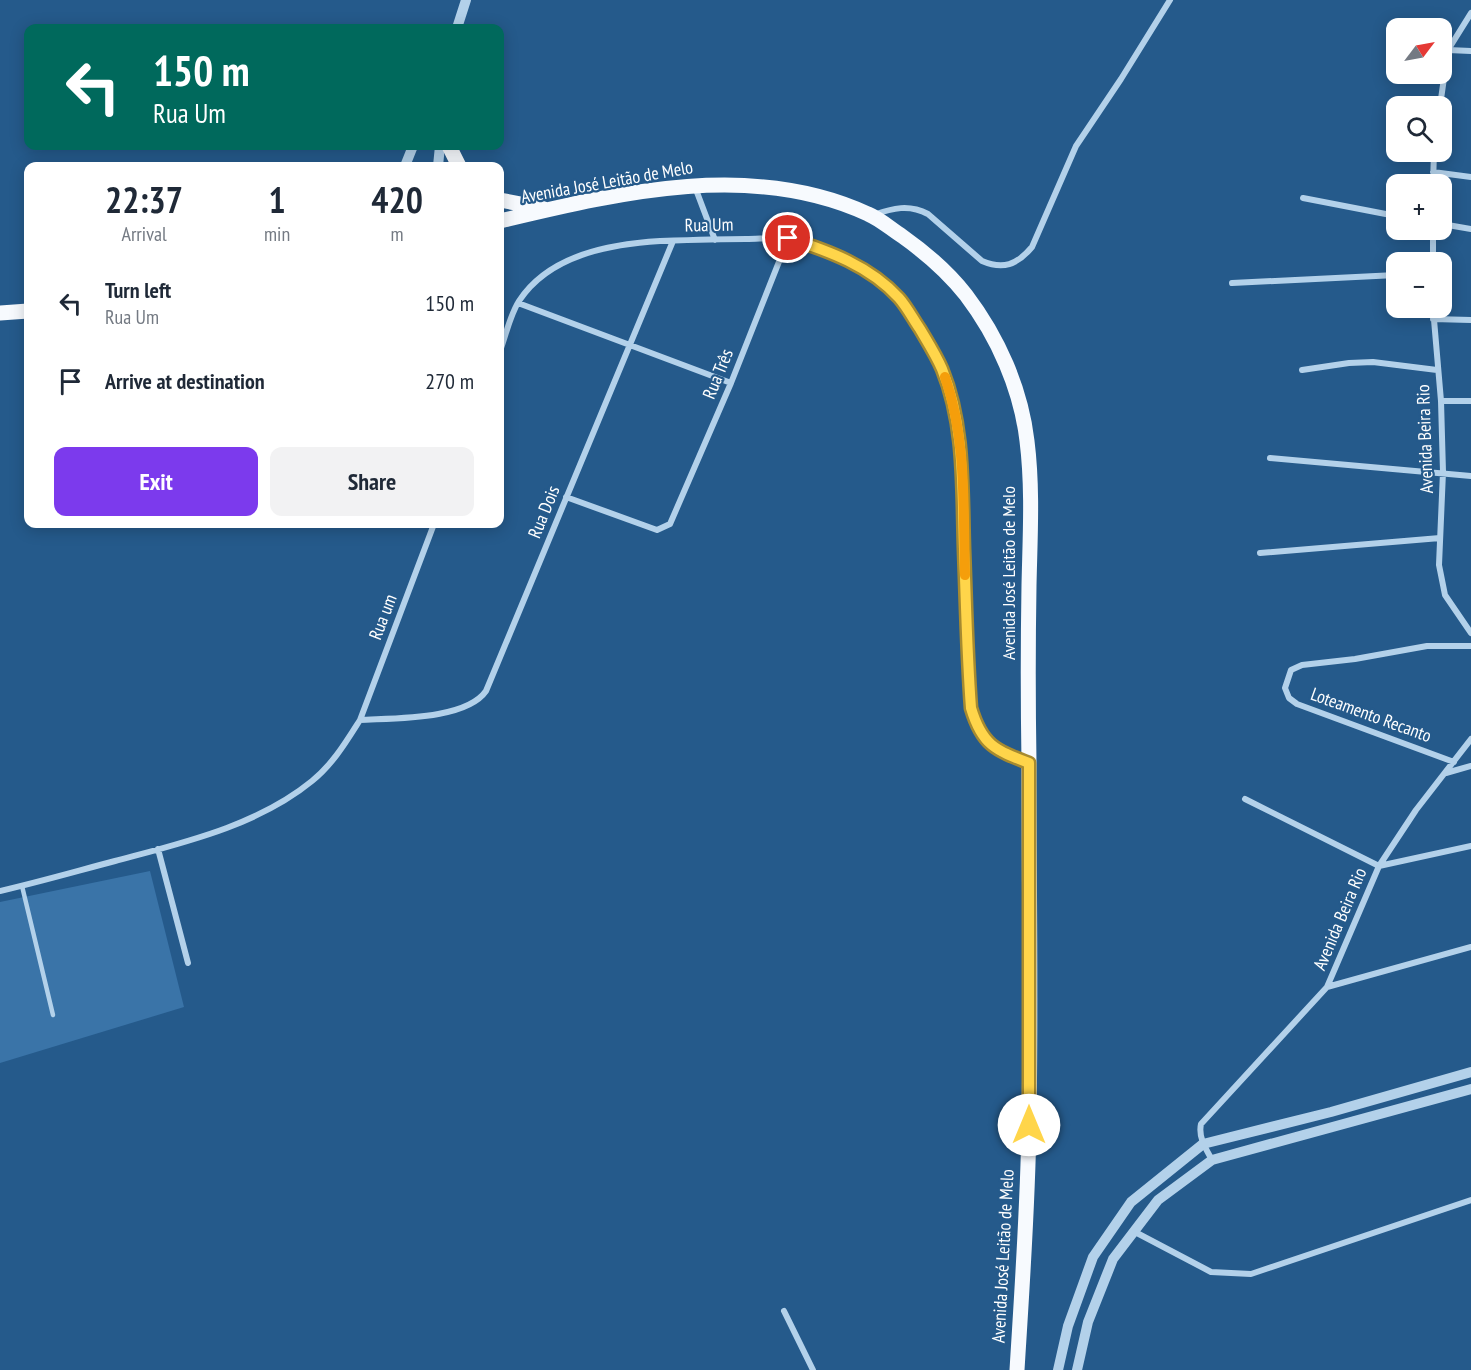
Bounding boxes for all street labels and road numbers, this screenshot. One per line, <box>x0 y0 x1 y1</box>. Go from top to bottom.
street label: Avenida José Leitão de Melo <box>519 155 695 208</box>
street label: Rua Um <box>685 213 733 236</box>
street label: Rua Três <box>697 345 738 402</box>
street label: Avenida Beira Rio <box>1411 384 1438 494</box>
street label: Rua Dois <box>523 482 564 541</box>
street label: Avenida José Leitão de Melo <box>997 486 1020 660</box>
street label: Rua um <box>363 591 402 643</box>
street label: Loteamento Recanto <box>1308 682 1435 747</box>
street label: Avenida Beira Rio <box>1308 864 1372 974</box>
street label: Avenida José Leitão de Melo <box>986 1168 1019 1344</box>

